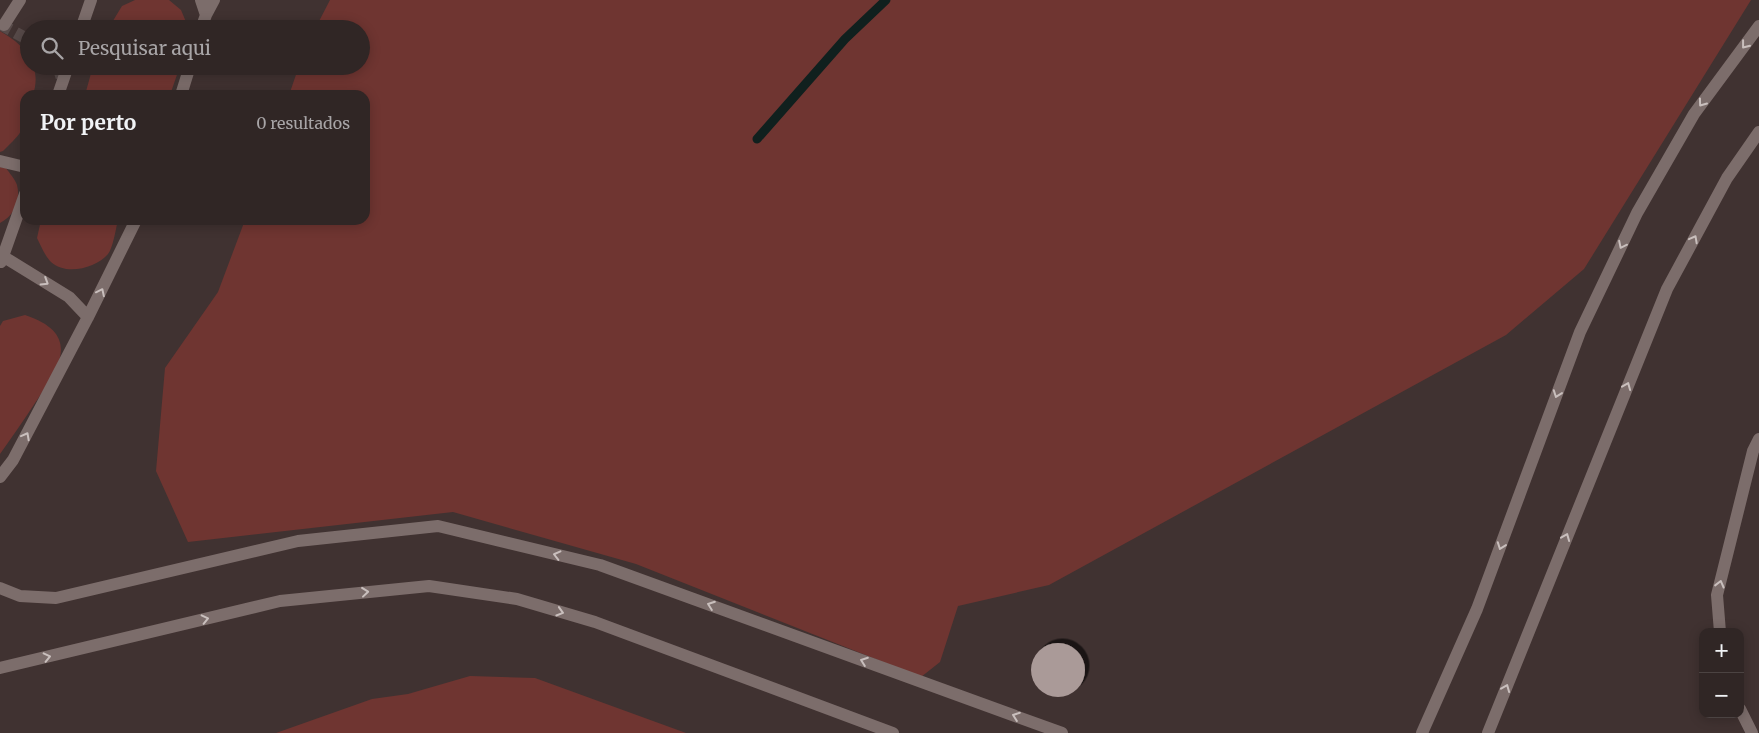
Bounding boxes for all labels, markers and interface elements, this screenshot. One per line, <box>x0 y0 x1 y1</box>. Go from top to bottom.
search box <box>20 20 370 75</box>
icon: search <box>38 34 66 62</box>
text: Pesquisar aqui <box>78 36 211 60</box>
one-way arrow <box>1742 39 1750 48</box>
one-way arrow <box>1699 97 1708 107</box>
text: Por perto <box>40 109 136 136</box>
text: 0 resultados <box>256 113 350 133</box>
one-way arrow <box>1688 235 1698 244</box>
one-way arrow <box>1618 239 1628 248</box>
one-way arrow <box>40 276 49 286</box>
one-way arrow <box>95 288 105 297</box>
one-way arrow <box>1621 382 1631 391</box>
one-way arrow <box>1553 389 1563 397</box>
one-way arrow <box>20 433 30 442</box>
one-way arrow <box>1560 533 1570 542</box>
one-way arrow <box>1496 541 1507 550</box>
one-way arrow <box>552 550 561 561</box>
one-way arrow <box>1714 579 1725 588</box>
one-way arrow <box>362 587 370 598</box>
one-way arrow <box>707 601 716 611</box>
one-way arrow <box>555 606 563 616</box>
one-way arrow <box>201 614 210 625</box>
map controls <box>1699 628 1744 718</box>
button: + <box>1699 628 1744 673</box>
one-way arrow <box>43 652 52 663</box>
one-way arrow <box>860 657 868 667</box>
button: − <box>1699 673 1744 718</box>
one-way arrow <box>1499 684 1510 693</box>
one-way arrow <box>1013 712 1021 722</box>

